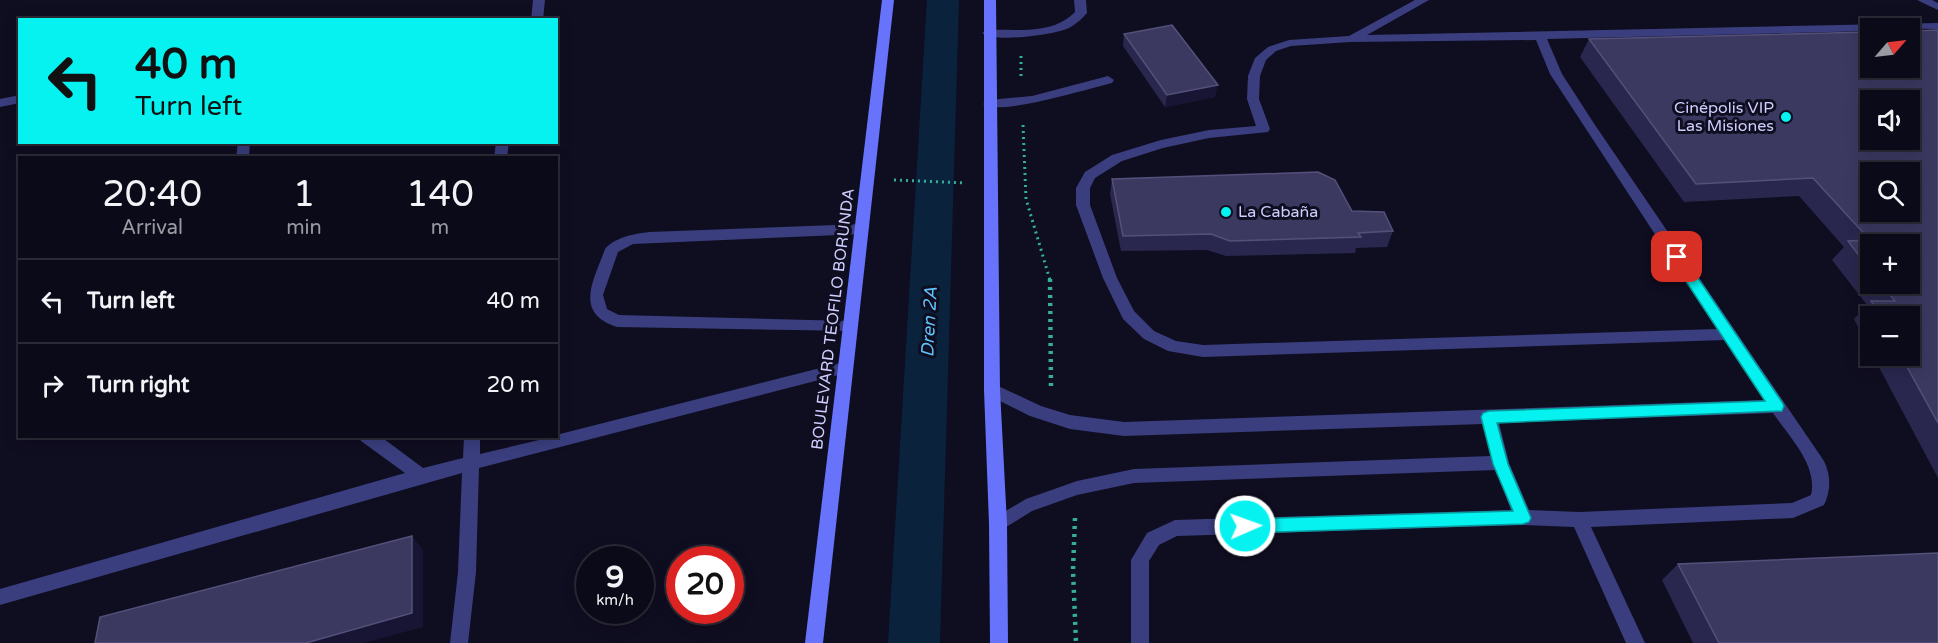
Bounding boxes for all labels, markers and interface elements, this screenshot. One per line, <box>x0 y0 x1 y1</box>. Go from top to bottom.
north arrow <box>1860 18 1920 78</box>
map controls <box>1860 18 1920 366</box>
text: 40 m <box>135 39 237 90</box>
icon: left <box>36 42 114 120</box>
text: Turn left <box>135 90 242 123</box>
button: sound <box>1860 90 1920 150</box>
place label: Cinépolis VIP Las Misiones <box>1674 98 1774 136</box>
marker: Cinépolis VIP Las Misiones <box>1779 110 1793 124</box>
button: search <box>1860 162 1920 222</box>
text: 20:40 <box>102 173 202 216</box>
text: 1 <box>293 173 315 216</box>
text: 140 <box>406 173 474 216</box>
street label: BOULEVARD TEOFILO BORUNDA <box>807 187 859 451</box>
place label: La Cabaña <box>1238 202 1318 222</box>
marker: La Cabaña <box>1219 205 1233 219</box>
text: Arrival <box>121 216 183 240</box>
text: min <box>286 216 322 240</box>
text: m <box>431 216 449 240</box>
pin <box>1651 231 1702 282</box>
button: + <box>1860 234 1920 294</box>
icon: arrive <box>1660 240 1693 273</box>
icon: left <box>36 285 69 318</box>
water label: Dren 2A <box>916 286 942 358</box>
text: Turn left <box>87 288 175 314</box>
text: 40 m <box>486 288 540 314</box>
button: − <box>1860 306 1920 366</box>
icon: right <box>36 369 69 402</box>
text: Turn right <box>87 372 189 398</box>
text: 20 m <box>486 372 540 398</box>
position arrow <box>1213 494 1277 558</box>
speed limit sign: 20 <box>666 546 744 624</box>
text: 9 <box>606 559 624 596</box>
text: km/h <box>596 591 634 609</box>

